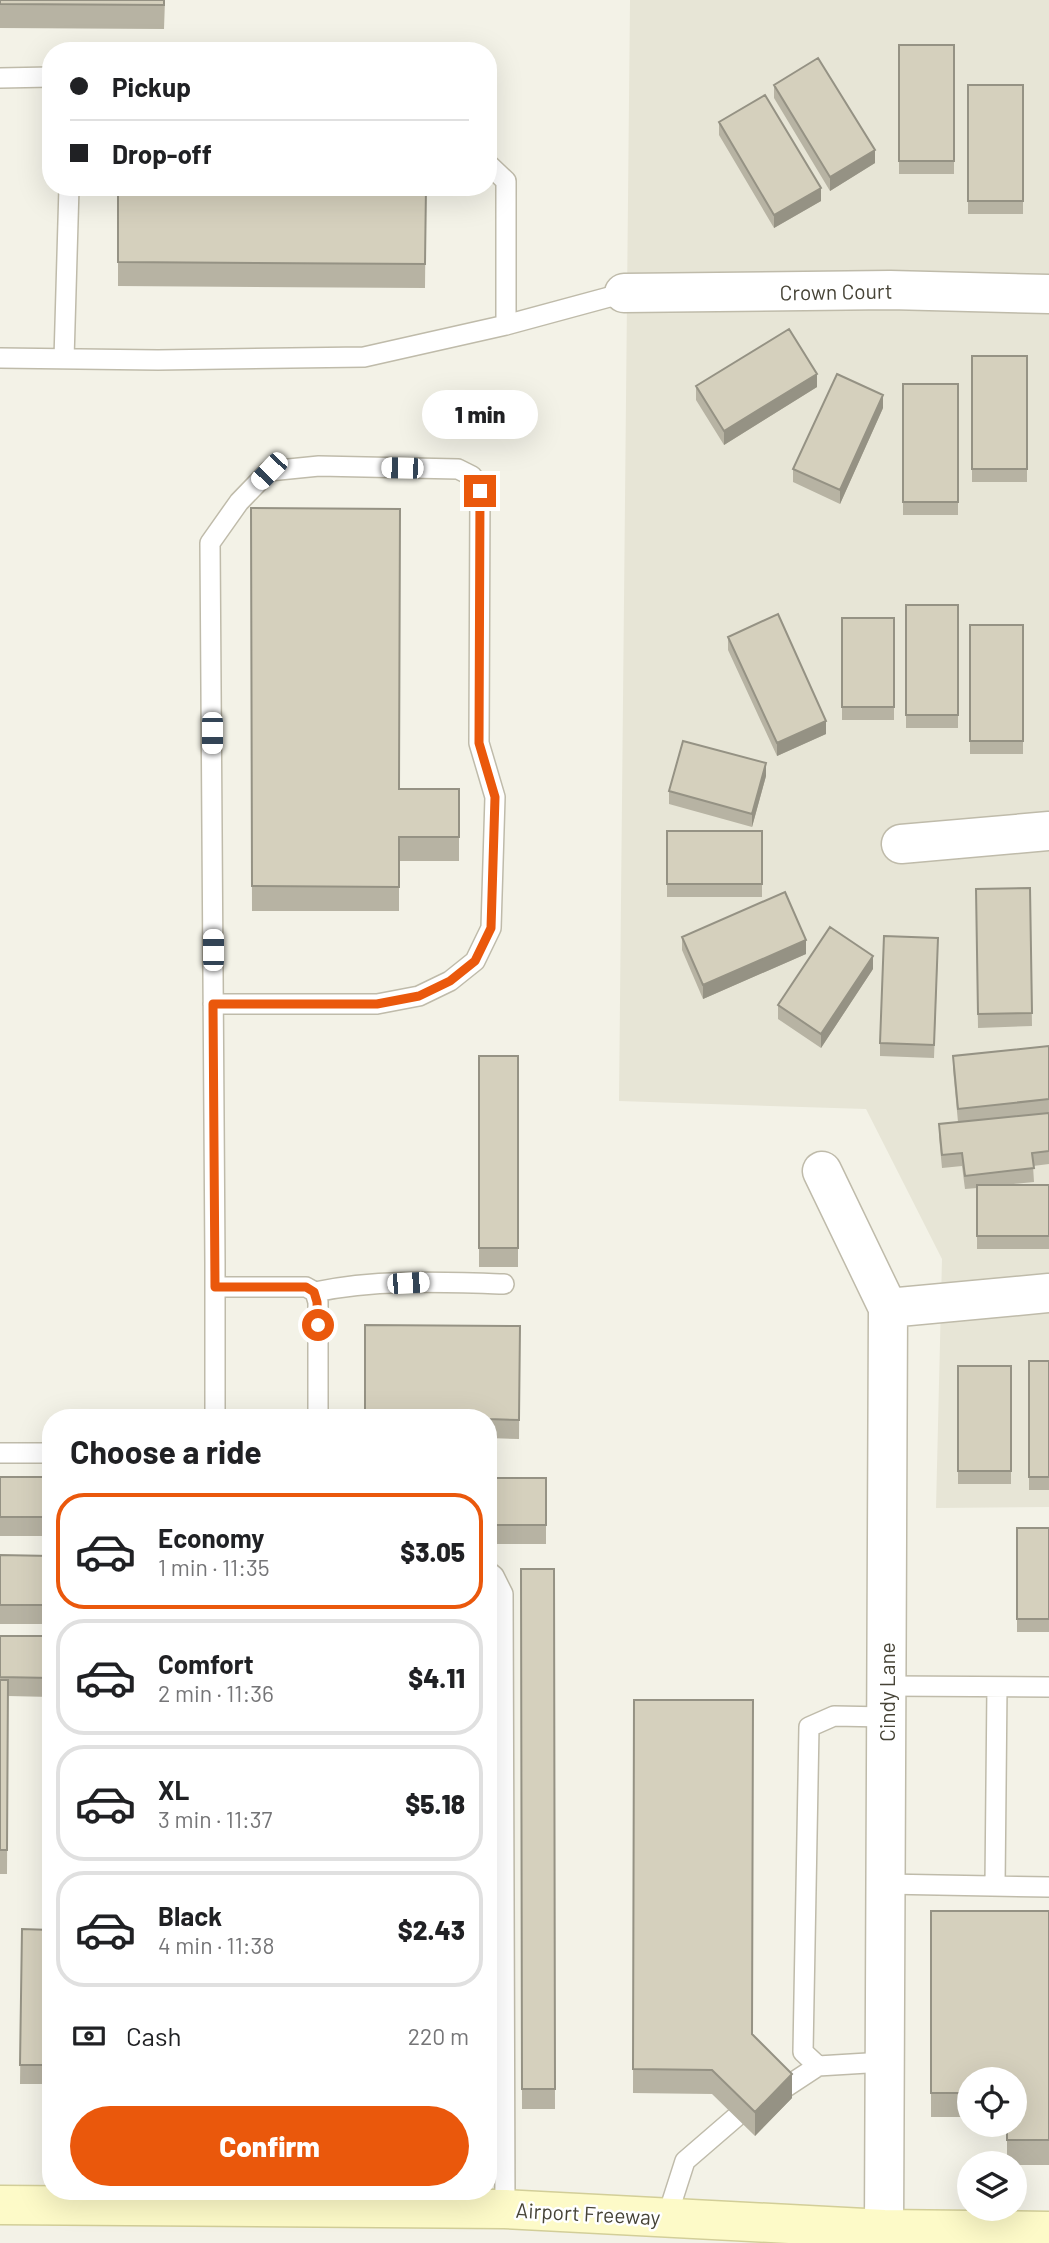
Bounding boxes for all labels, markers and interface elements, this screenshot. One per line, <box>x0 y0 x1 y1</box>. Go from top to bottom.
text: Pickup <box>112 71 191 102</box>
text: Drop-off <box>112 138 212 169</box>
street label: Crown Court <box>779 278 893 304</box>
callout: 1 min <box>422 390 538 438</box>
text: 1 min <box>455 400 505 428</box>
car <box>247 449 292 493</box>
car <box>381 457 424 479</box>
route end <box>464 475 496 507</box>
car <box>202 712 223 754</box>
car <box>203 929 224 971</box>
car <box>387 1271 430 1295</box>
route start <box>302 1309 334 1341</box>
text: Choose a ride <box>70 1432 262 1470</box>
icon: car <box>74 1520 137 1583</box>
text: Economy <box>158 1522 264 1553</box>
text: $3.05 <box>400 1536 465 1567</box>
text: 1 min · 11:35 <box>158 1553 270 1581</box>
street label: Cindy Lane <box>874 1642 899 1742</box>
icon: car <box>74 1646 137 1709</box>
text: Comfort <box>158 1648 254 1679</box>
text: $4.11 <box>408 1662 465 1693</box>
text: 2 min · 11:36 <box>158 1679 274 1707</box>
icon: car <box>74 1772 137 1835</box>
text: XL <box>158 1774 189 1805</box>
text: $5.18 <box>405 1788 465 1819</box>
text: 3 min · 11:37 <box>158 1805 272 1833</box>
icon: car <box>74 1898 137 1961</box>
text: Black <box>158 1900 222 1931</box>
text: $2.43 <box>398 1914 465 1945</box>
text: 4 min · 11:38 <box>158 1931 274 1959</box>
icon: cash <box>70 2017 108 2055</box>
text: Cash <box>126 2020 181 2051</box>
text: 220 m <box>408 2022 469 2050</box>
map controls <box>957 2067 1027 2221</box>
button: locate <box>957 2067 1027 2137</box>
button: Confirm <box>70 2106 469 2186</box>
button: layers <box>957 2151 1027 2221</box>
street label: Airport Freeway <box>515 2197 661 2229</box>

